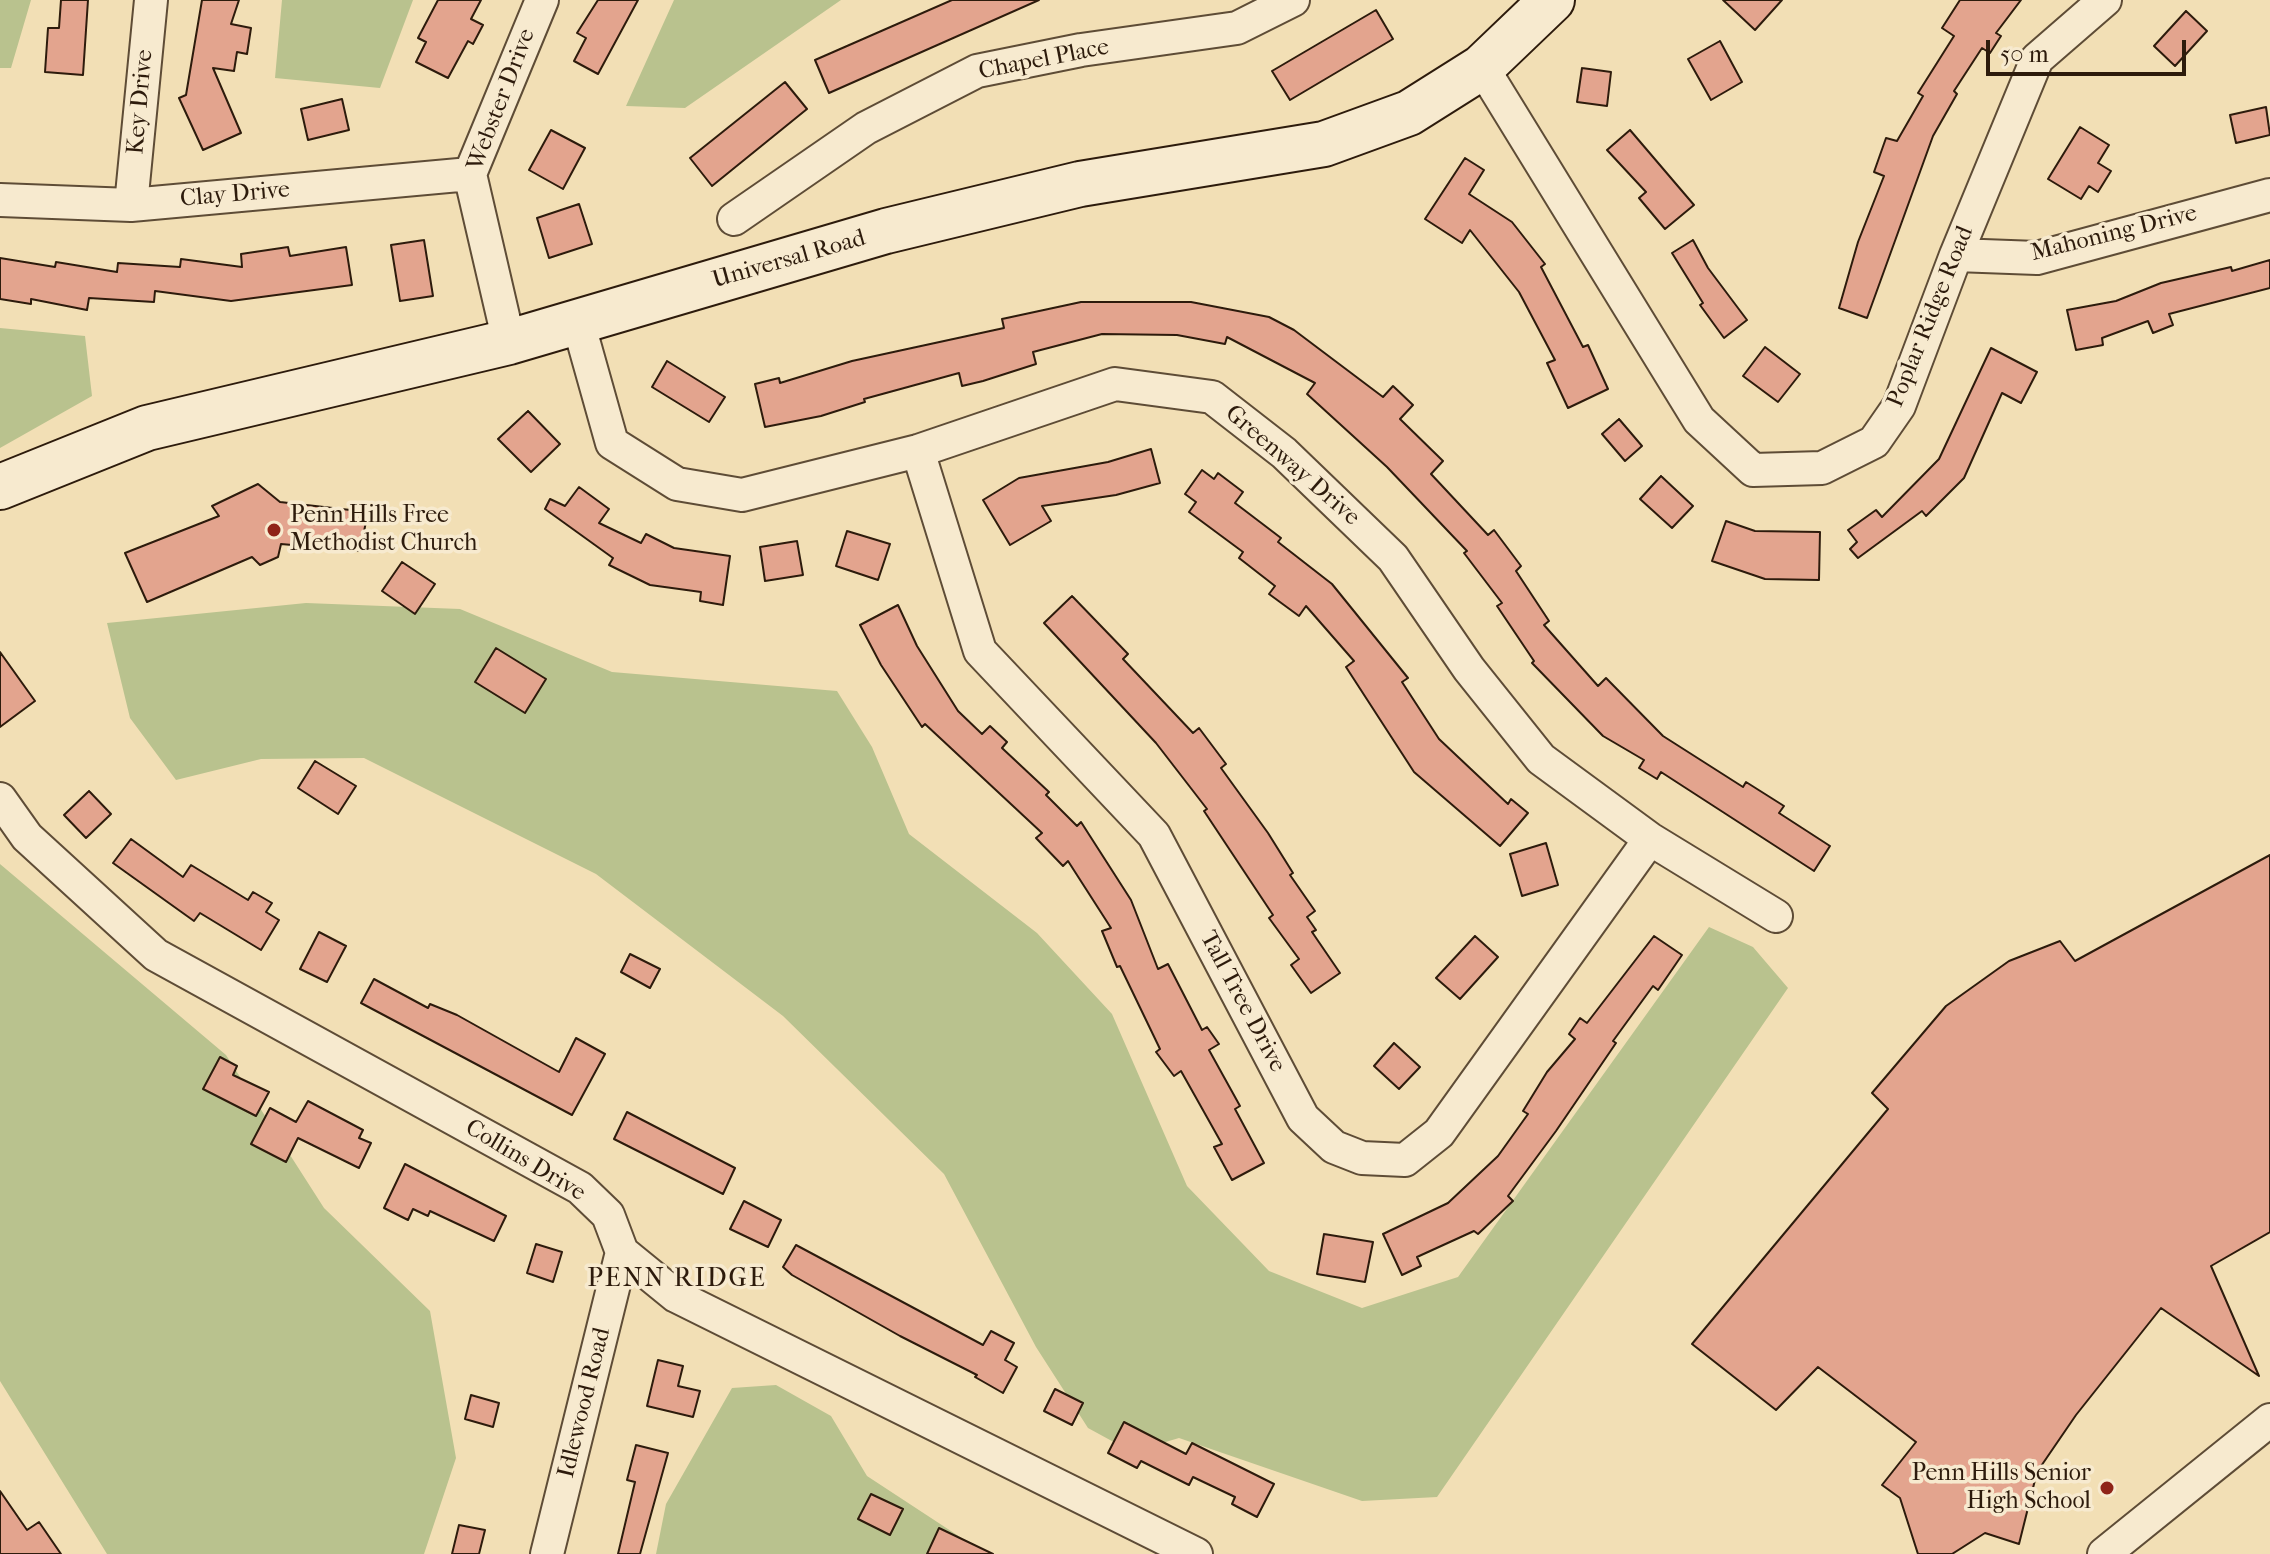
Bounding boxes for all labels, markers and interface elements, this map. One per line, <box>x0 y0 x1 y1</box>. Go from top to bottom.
scale bar <box>1990 24 2190 74</box>
street label: Webster Drive <box>462 25 542 175</box>
street label: Chapel Place <box>976 33 1112 87</box>
text: 50 m <box>2000 40 2049 68</box>
street label: Key Drive <box>122 48 160 156</box>
street label: Clay Drive <box>179 176 291 214</box>
street label: Mahoning Drive <box>2028 199 2200 269</box>
street label: Poplar Ridge Road <box>1882 222 1980 412</box>
street label: Universal Road <box>709 224 869 296</box>
street label: Greenway Drive <box>1219 400 1365 532</box>
place label: Penn Hills Free Methodist Church <box>290 502 477 558</box>
marker: Penn Hills Free Methodist Church <box>265 521 283 539</box>
street label: Tall Tree Drive <box>1193 926 1291 1078</box>
street label: Collins Drive <box>460 1114 590 1208</box>
district label: PENN RIDGE <box>587 1264 767 1296</box>
street label: Idlewood Road <box>552 1325 618 1481</box>
place label: Penn Hills Senior High School <box>1911 1460 2091 1516</box>
marker: Penn Hills Senior High School <box>2098 1479 2116 1497</box>

